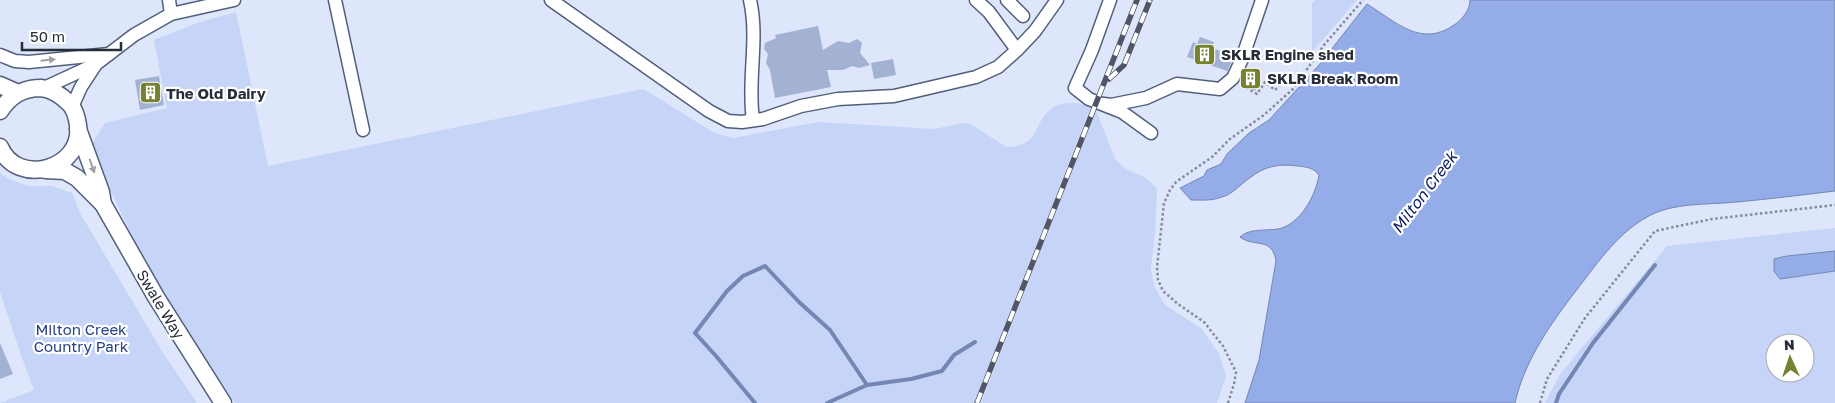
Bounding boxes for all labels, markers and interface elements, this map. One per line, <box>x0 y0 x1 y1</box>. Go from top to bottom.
scale bar <box>22 20 121 52</box>
text: 50 m <box>30 27 65 45</box>
building icon: SKLR Engine shed <box>1193 42 1217 66</box>
place label: SKLR Engine shed <box>1221 45 1354 63</box>
one-way arrow <box>40 56 56 64</box>
building icon: SKLR Break Room <box>1239 66 1263 90</box>
place label: SKLR Break Room <box>1267 69 1398 87</box>
building icon: The Old Dairy <box>138 81 162 105</box>
place label: The Old Dairy <box>166 84 266 102</box>
water label: Milton Creek <box>1387 146 1462 237</box>
one-way arrow <box>88 159 96 174</box>
street label: Swale Way <box>133 266 189 342</box>
park label: Milton Creek Country Park <box>34 320 129 355</box>
north arrow <box>1765 333 1815 383</box>
text: N <box>1784 336 1795 353</box>

